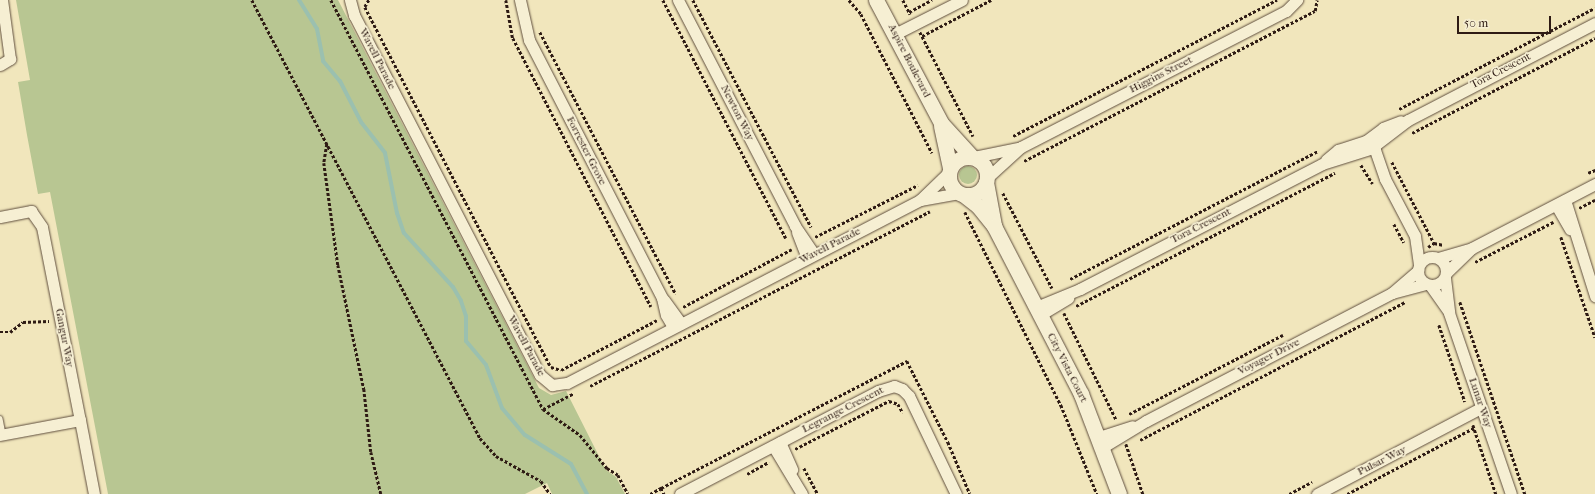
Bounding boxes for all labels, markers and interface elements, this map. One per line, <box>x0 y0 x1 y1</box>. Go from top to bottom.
scale bar <box>1459 8 1553 34</box>
text: 50 m <box>1464 16 1488 30</box>
street label: Aspire Boulevard <box>885 22 933 100</box>
street label: Wavell Parade <box>356 26 398 92</box>
street label: Tora Crescent <box>1469 50 1533 92</box>
street label: Higgins Street <box>1127 54 1195 96</box>
street label: Newton Way <box>717 83 757 143</box>
street label: Forrester Grove <box>563 115 609 187</box>
street label: Tora Crescent <box>1169 205 1233 247</box>
street label: Wavell Parade <box>797 225 863 267</box>
street label: Gangur Way <box>52 308 76 368</box>
street label: Wavell Parade <box>504 313 548 379</box>
street label: City Vista Court <box>1044 331 1090 405</box>
street label: Voyager Drive <box>1236 336 1302 378</box>
street label: Lunar Way <box>1465 376 1495 430</box>
street label: Legrange Crescent <box>800 384 886 436</box>
street label: Pulsar Way <box>1355 443 1409 479</box>

